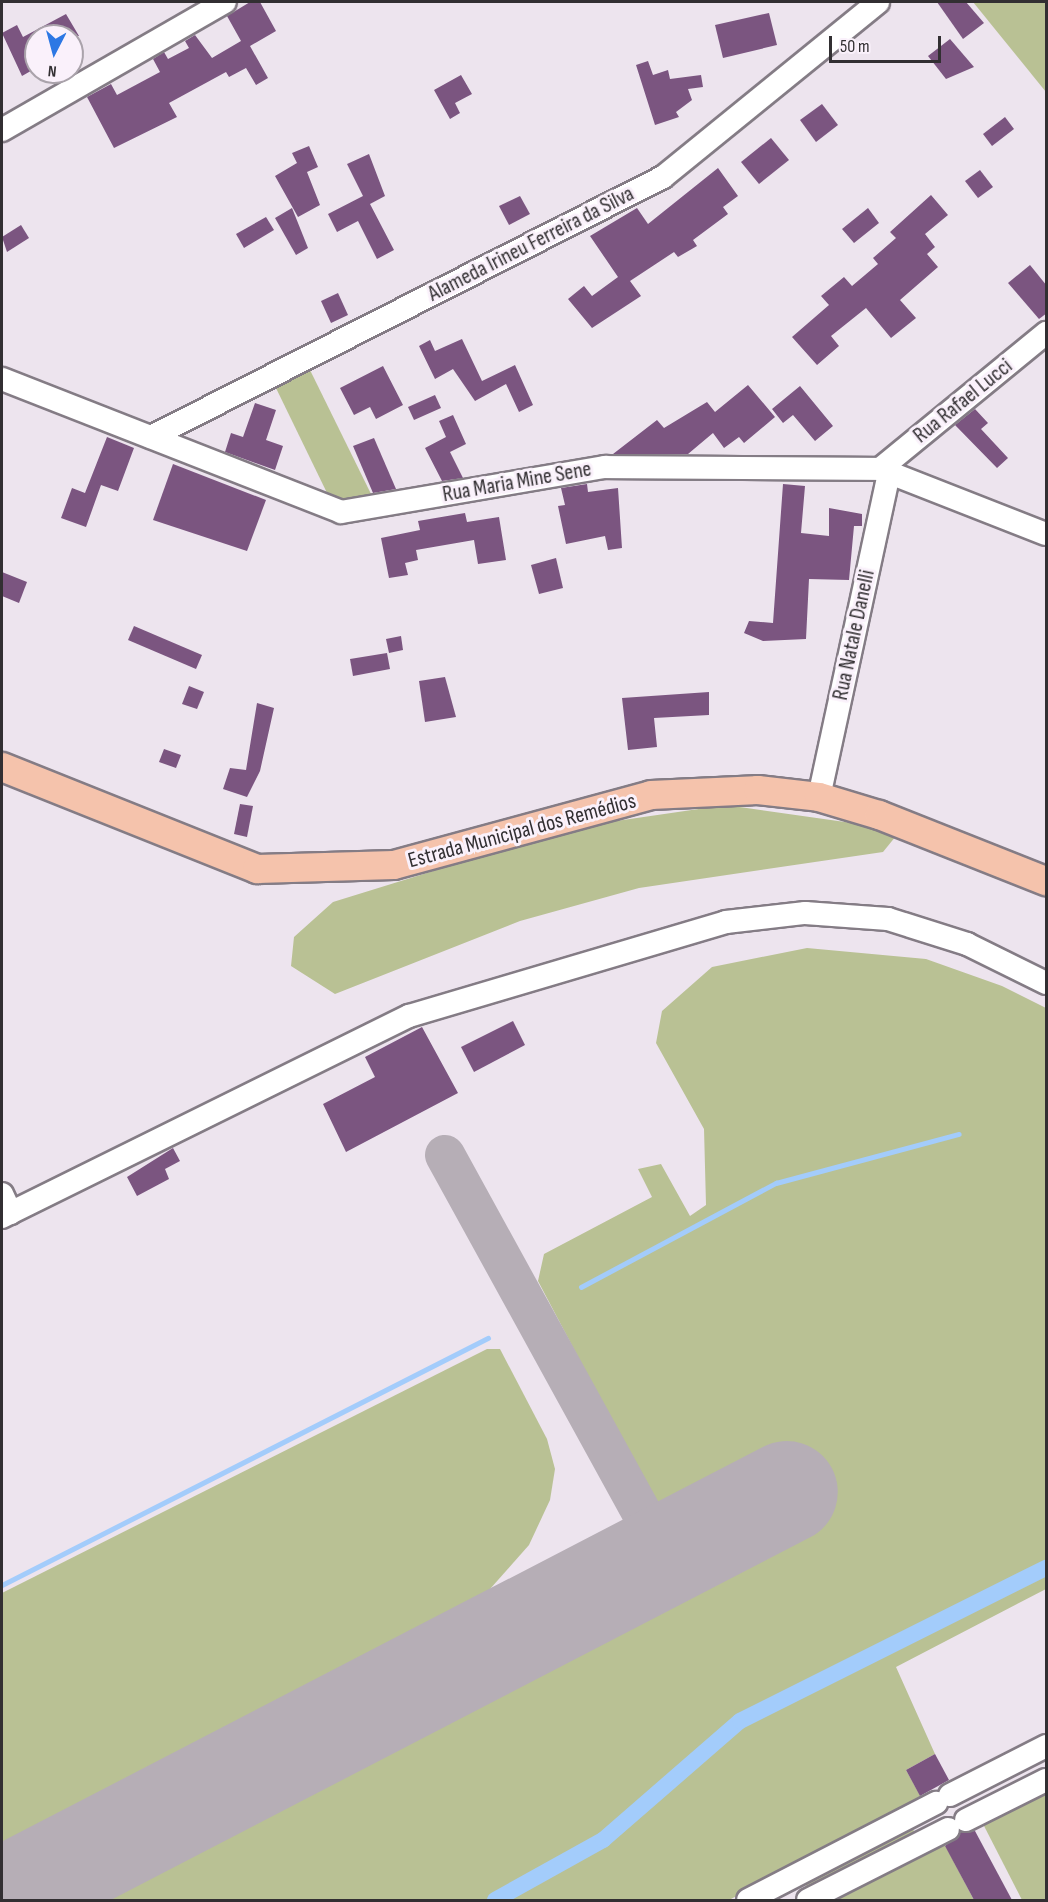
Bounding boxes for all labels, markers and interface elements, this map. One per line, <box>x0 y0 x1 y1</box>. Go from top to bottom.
north arrow <box>24 24 84 84</box>
scale bar <box>832 24 944 62</box>
text: 50 m <box>840 36 870 57</box>
text: N <box>47 61 58 80</box>
street label: Alameda Irineu Ferreira da Silva <box>424 181 638 307</box>
street label: Rua Rafael Lucci <box>908 353 1018 449</box>
street label: Rua Maria Mine Sene <box>441 456 593 508</box>
street label: Rua Natale Danelli <box>827 567 881 703</box>
street label: Estrada Municipal dos Remédios <box>405 788 639 874</box>

